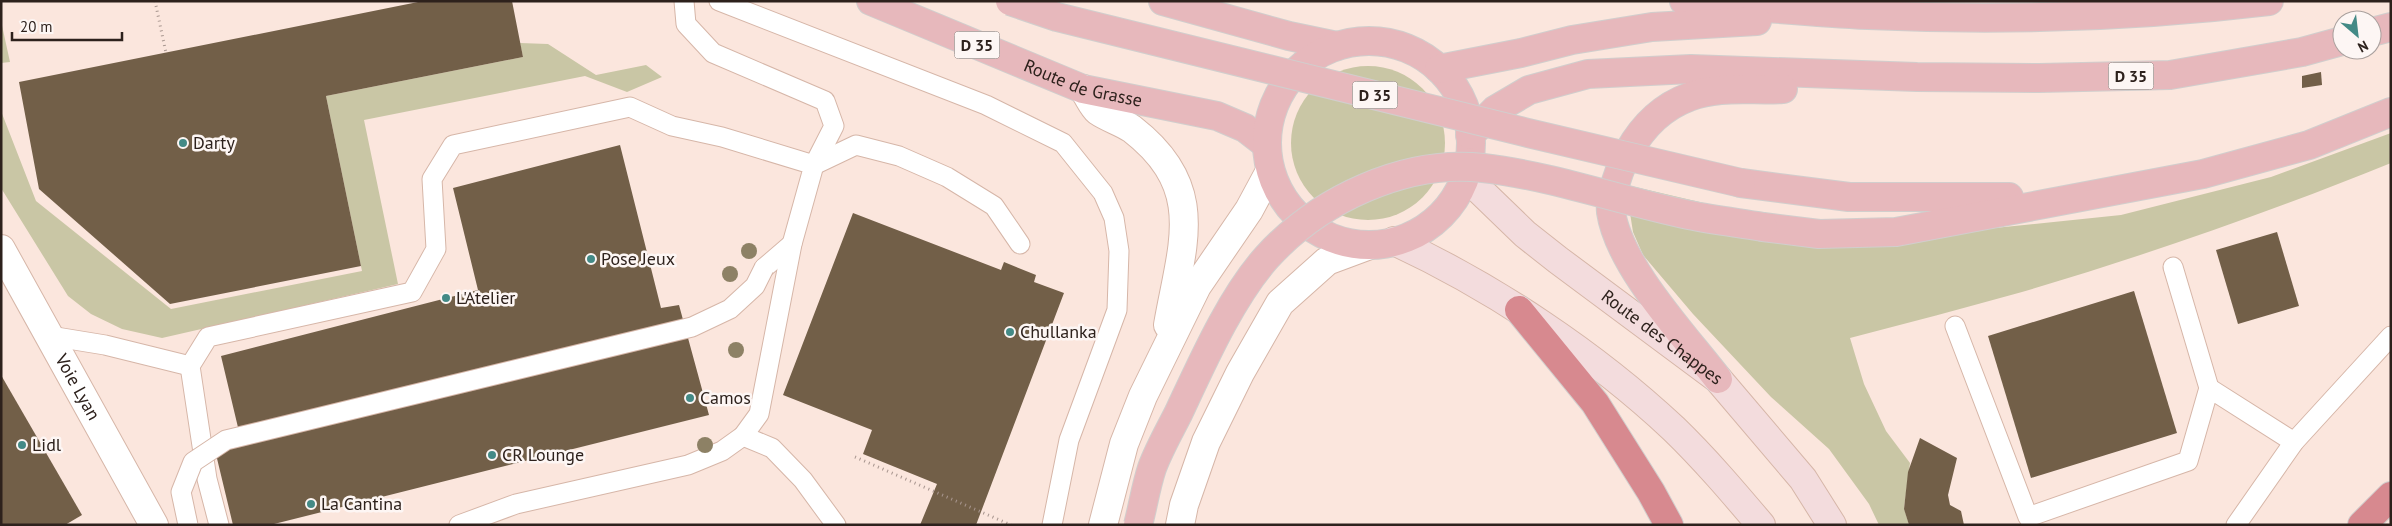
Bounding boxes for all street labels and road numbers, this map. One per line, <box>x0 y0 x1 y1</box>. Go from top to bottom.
road number: D 35 <box>954 32 1000 58</box>
street label: Route de Grasse <box>1020 54 1144 112</box>
road number: D 35 <box>2108 62 2154 90</box>
road number: D 35 <box>1352 82 1398 108</box>
street label: Route des Chappes <box>1597 284 1728 390</box>
street label: Voie Lyan <box>50 349 106 424</box>

